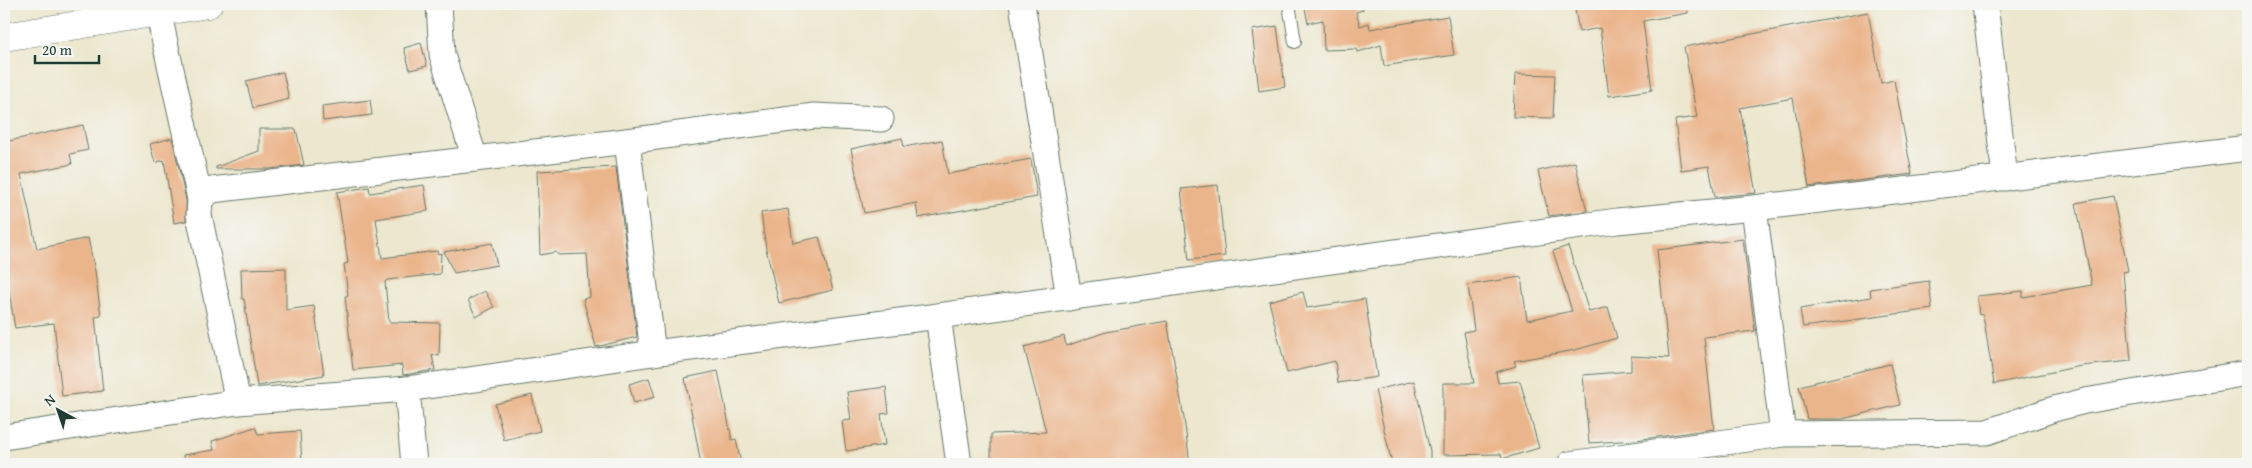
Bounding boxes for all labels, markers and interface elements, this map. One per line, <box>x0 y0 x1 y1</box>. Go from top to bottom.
scale bar <box>35 32 99 64</box>
text: 20 m <box>42 39 73 60</box>
north arrow <box>32 386 82 436</box>
text: N <box>40 389 60 411</box>

